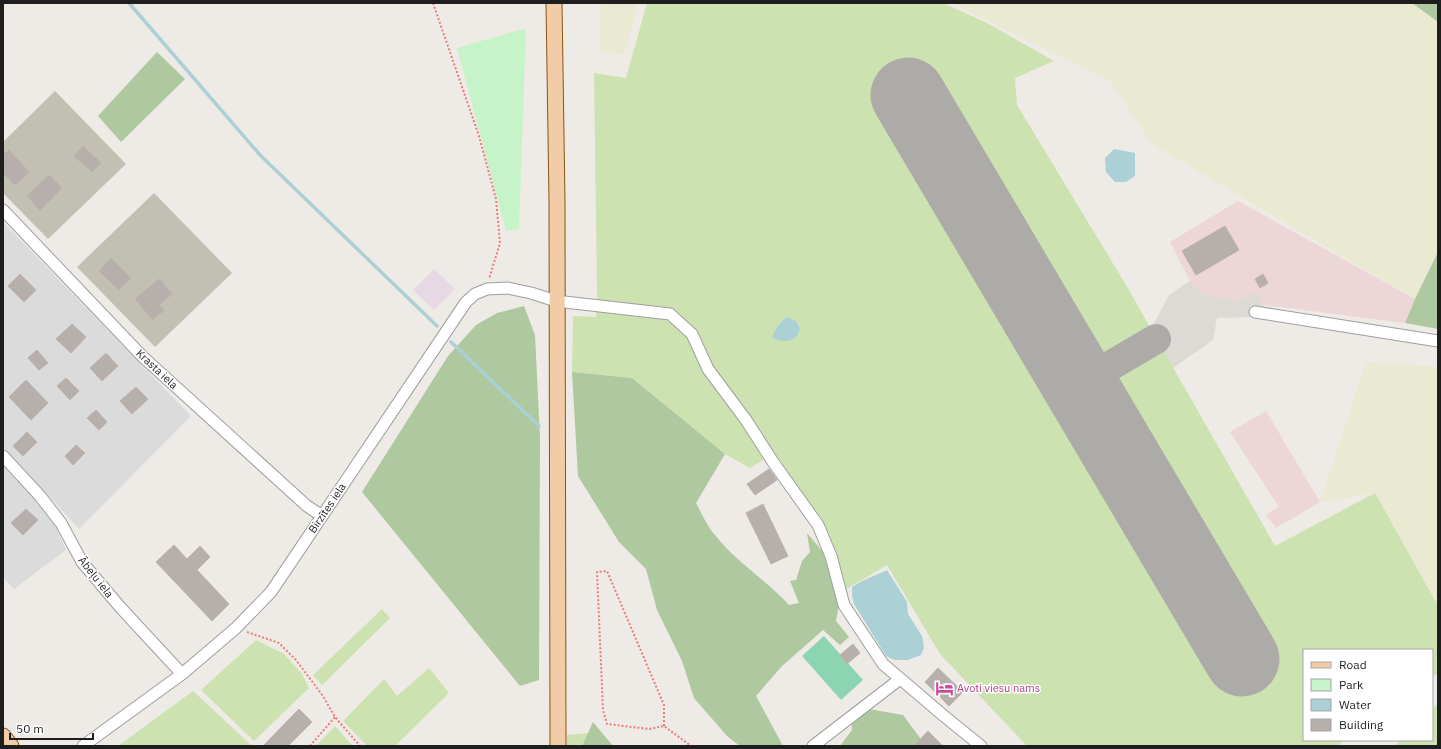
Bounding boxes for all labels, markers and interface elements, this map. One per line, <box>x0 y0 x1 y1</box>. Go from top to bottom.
street label: Krasta iela <box>133 346 181 392</box>
street label: Birzītes iela <box>305 480 349 536</box>
street label: Ābeļu iela <box>75 553 117 601</box>
legend <box>1303 649 1433 741</box>
text: Road <box>1339 657 1367 672</box>
text: Park <box>1339 677 1364 692</box>
hotel icon: Avoti viesu nams <box>934 678 954 698</box>
place label: Avoti viesu nams <box>957 681 1040 695</box>
text: Water <box>1339 697 1372 712</box>
scale bar <box>10 715 93 741</box>
text: Building <box>1339 717 1384 732</box>
text: 50 m <box>16 721 44 736</box>

